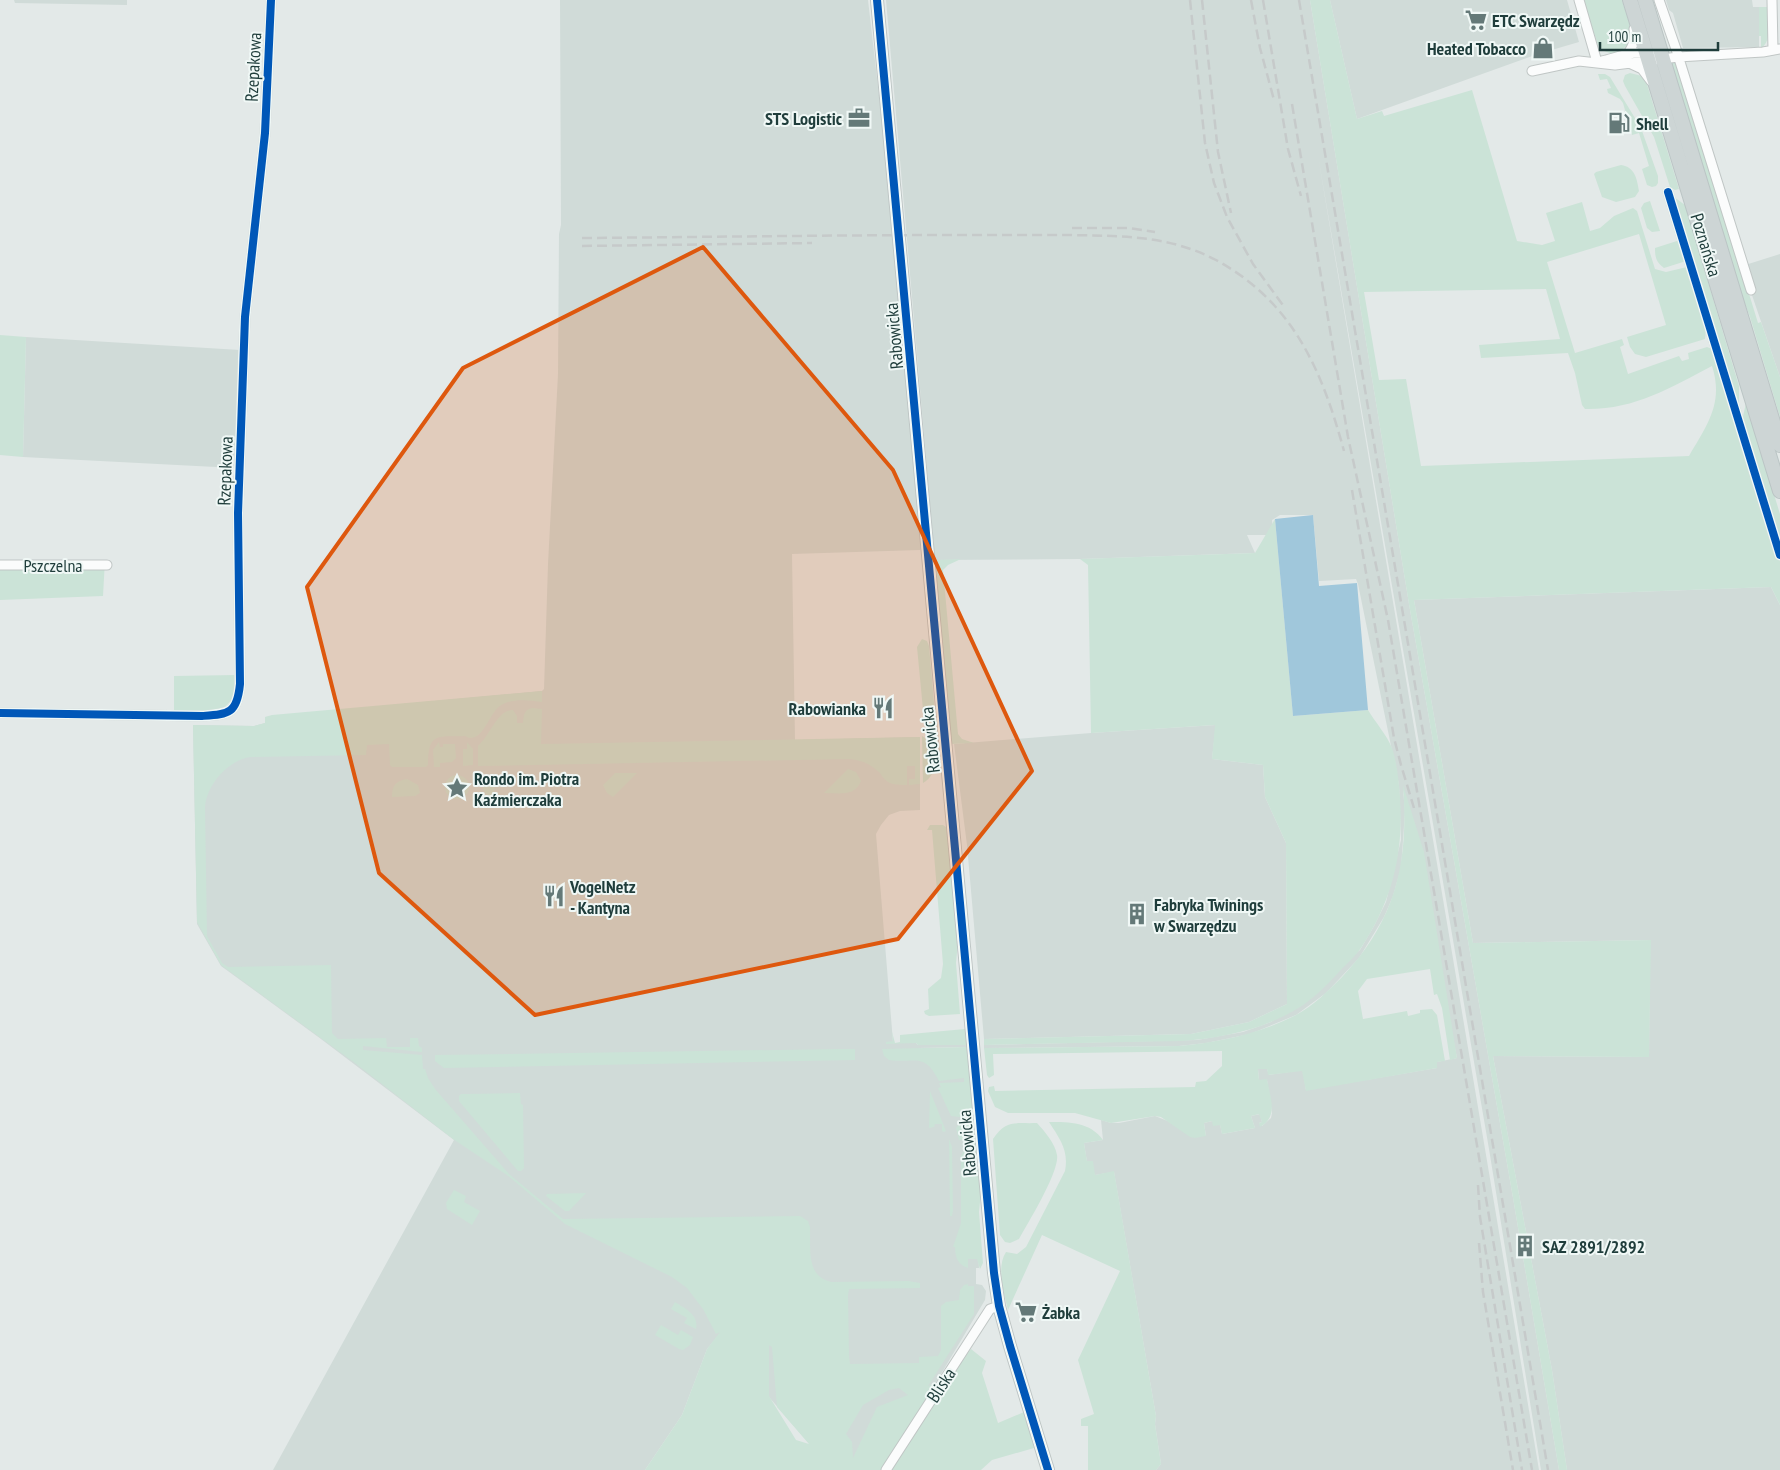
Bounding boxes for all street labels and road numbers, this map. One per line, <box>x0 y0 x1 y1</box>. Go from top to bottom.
street label: Rzepakowa <box>240 32 266 102</box>
street label: Poznańska <box>1686 211 1726 279</box>
street label: Rabowicka <box>880 302 908 370</box>
street label: Rzepakowa <box>212 436 238 506</box>
street label: Pszczelna <box>23 554 83 577</box>
street label: Rabowicka <box>915 706 945 774</box>
street label: Rabowicka <box>953 1109 981 1177</box>
street label: Bliska <box>921 1363 961 1407</box>

